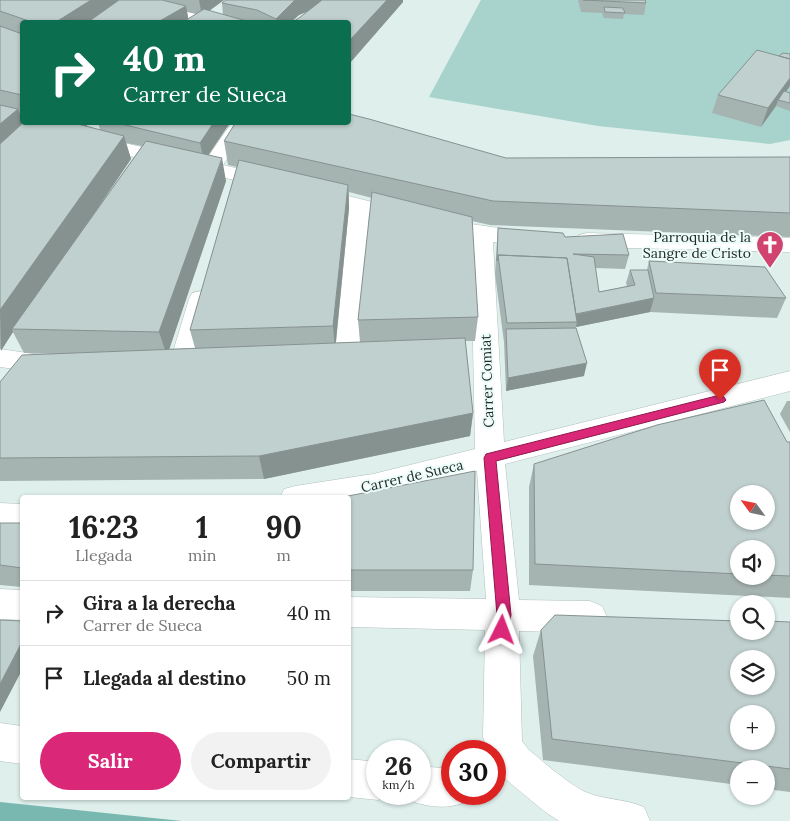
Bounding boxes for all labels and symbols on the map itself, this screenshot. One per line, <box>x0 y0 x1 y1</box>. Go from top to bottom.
place label: Parroquia de la Sangre de Cristo <box>643 228 751 262</box>
church icon: Parroquia de la Sangre de Cristo <box>755 230 785 269</box>
street label: Carrer Comiat <box>476 333 498 428</box>
pin <box>699 349 741 400</box>
street label: Carrer de Sueca <box>359 455 465 497</box>
north arrow <box>730 485 775 530</box>
position arrow <box>475 603 527 655</box>
speed limit sign: 30 <box>441 740 506 805</box>

